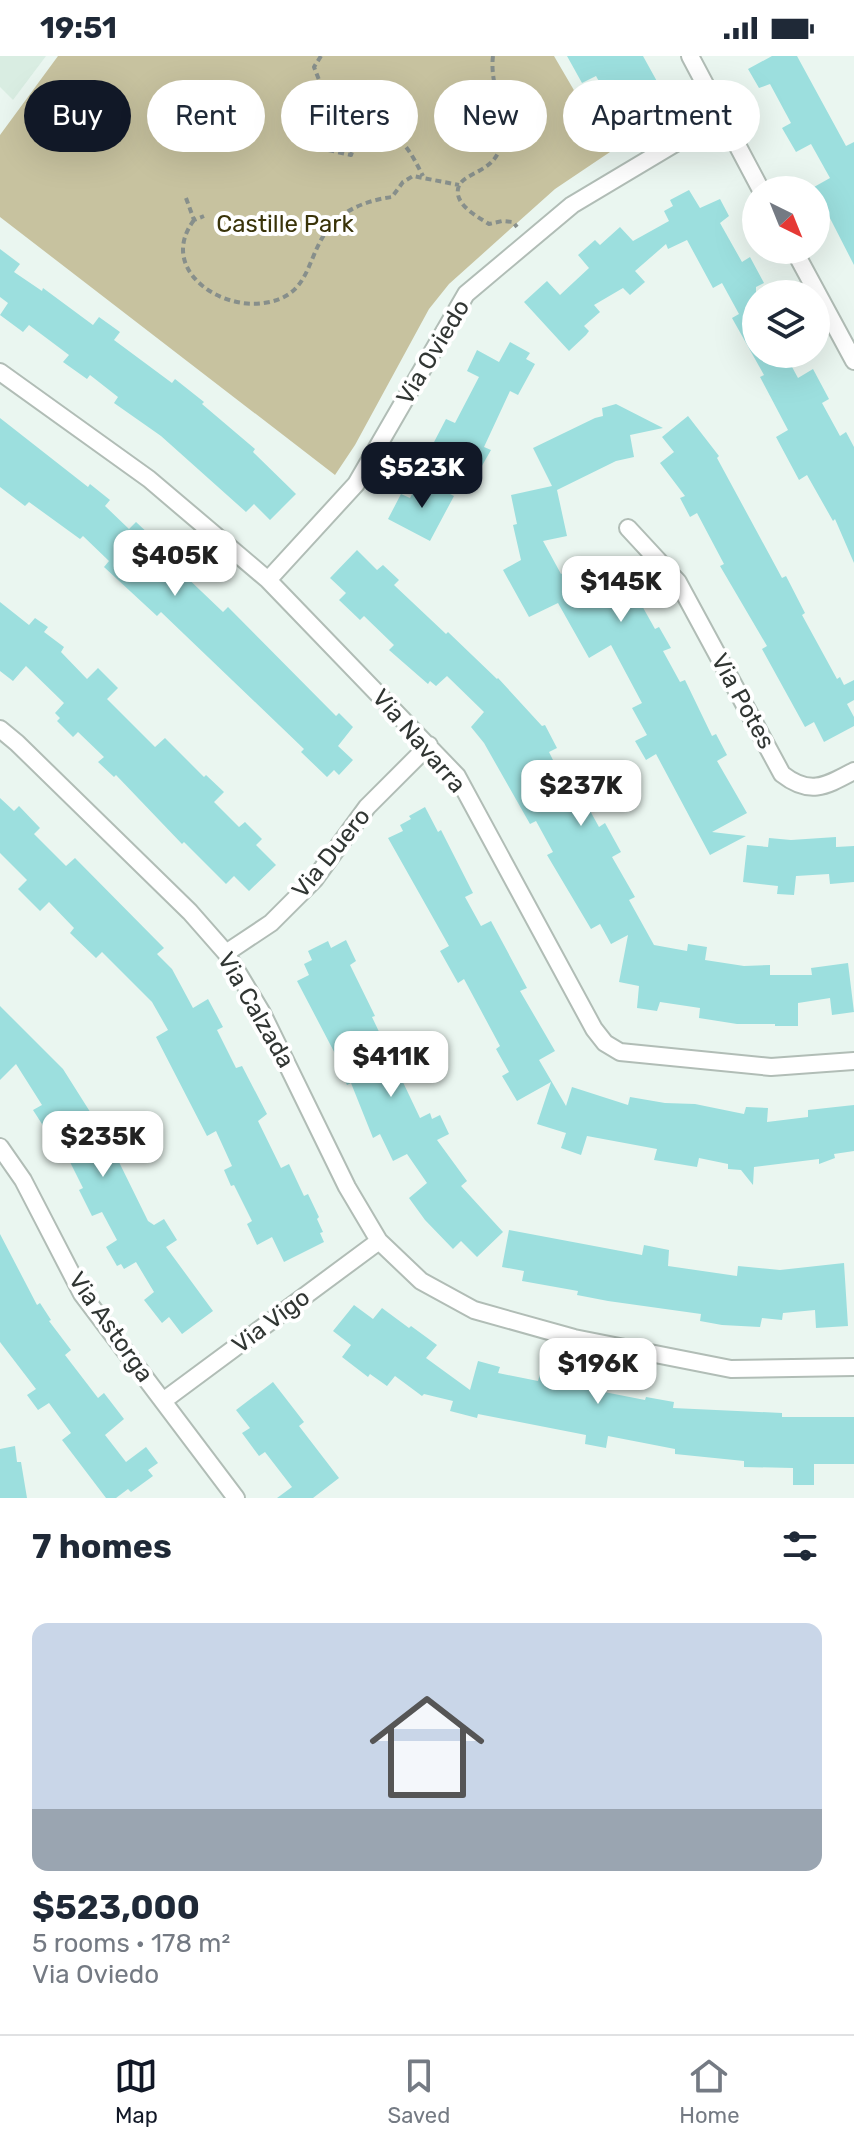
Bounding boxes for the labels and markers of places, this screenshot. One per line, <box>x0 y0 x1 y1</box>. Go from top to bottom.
pin: $523K <box>366 442 478 510</box>
pin: $405K <box>119 530 231 598</box>
pin: $145K <box>565 556 677 624</box>
pin: $237K <box>525 760 637 828</box>
pin: $411K <box>335 1031 447 1099</box>
pin: $235K <box>47 1111 159 1179</box>
pin: $196K <box>542 1338 654 1406</box>

